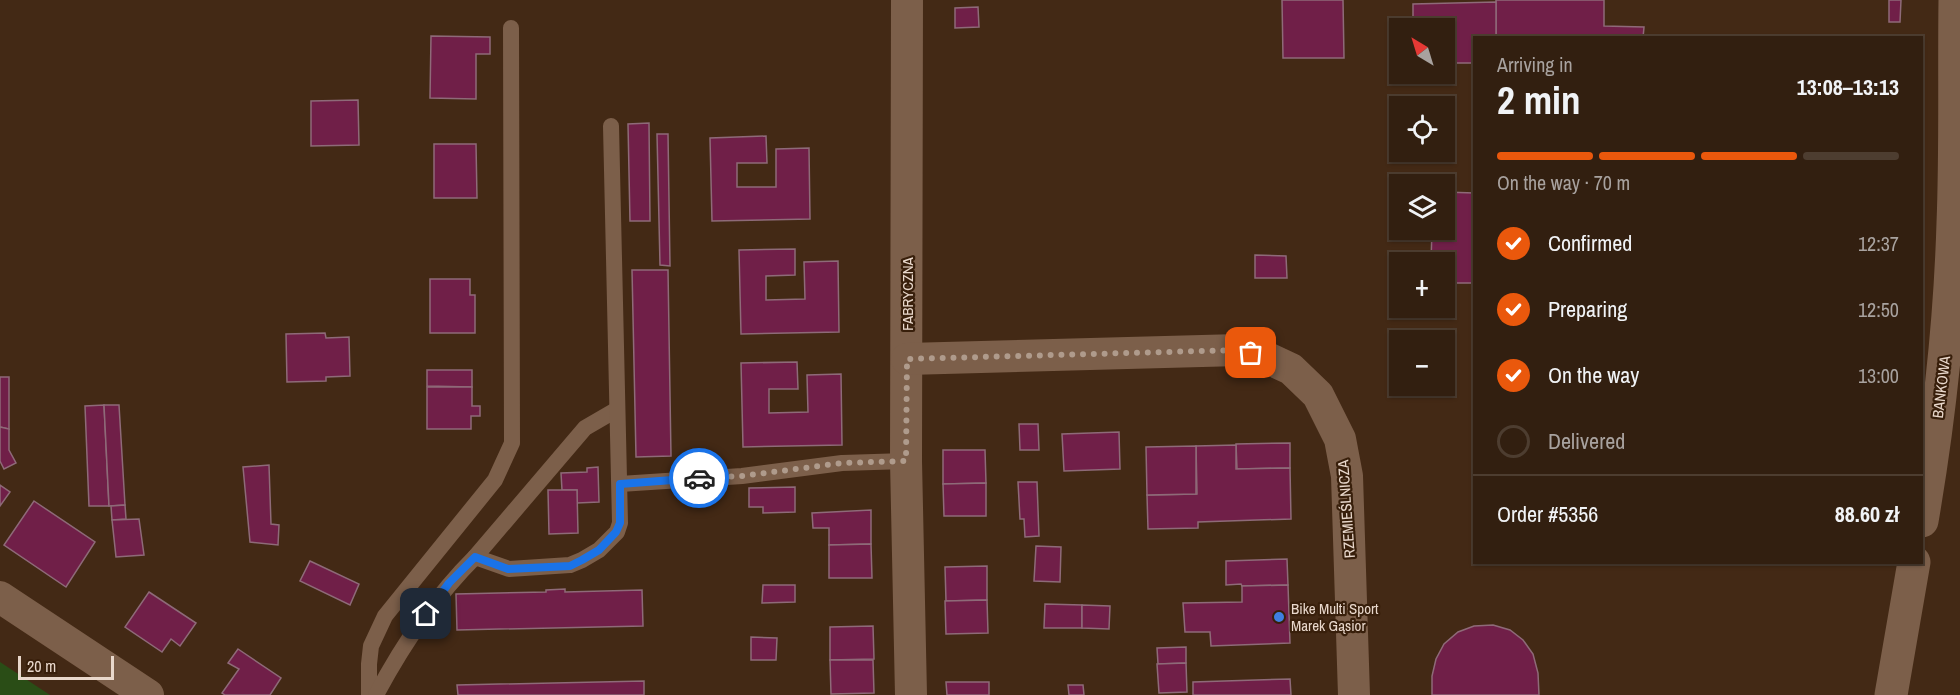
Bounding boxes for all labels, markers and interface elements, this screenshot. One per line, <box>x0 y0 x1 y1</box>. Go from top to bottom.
north arrow <box>1389 18 1455 84</box>
map controls <box>1389 18 1455 396</box>
text: Arriving in <box>1497 51 1573 78</box>
text: 13:08–13:13 <box>1797 72 1899 102</box>
text: 2 min <box>1497 74 1581 126</box>
button: locate <box>1389 96 1455 162</box>
text: On the way · 70 m <box>1497 169 1630 196</box>
button: layers <box>1389 174 1455 240</box>
icon: check <box>1497 227 1530 260</box>
text: Confirmed <box>1548 228 1632 258</box>
text: 12:37 <box>1858 230 1899 257</box>
button: + <box>1389 252 1455 318</box>
street label: FABRYCZNA <box>897 256 918 331</box>
icon: check <box>1497 293 1530 326</box>
text: Preparing <box>1548 294 1627 324</box>
text: 12:50 <box>1858 296 1899 323</box>
pin <box>1225 327 1276 378</box>
button: − <box>1389 330 1455 396</box>
icon: bag <box>1234 336 1267 369</box>
street label: BANKOWA <box>1927 354 1955 419</box>
icon: check <box>1497 359 1530 392</box>
text: On the way <box>1548 360 1639 390</box>
text: 13:00 <box>1858 362 1899 389</box>
text: Delivered <box>1548 426 1625 456</box>
courier <box>669 448 729 508</box>
street label: RZEMIEŚLNICZA <box>1332 458 1360 559</box>
icon: car <box>683 462 716 495</box>
text: Order #5356 <box>1497 499 1598 529</box>
text: 88.60 zł <box>1835 499 1899 529</box>
pin <box>400 588 451 639</box>
icon: home <box>409 597 442 630</box>
place label: Bike Multi Sport Marek Gąsior <box>1291 598 1379 636</box>
marker: Bike Multi Sport Marek Gąsior <box>1272 610 1286 624</box>
scale bar <box>18 653 114 680</box>
text: 20 m <box>27 655 56 677</box>

